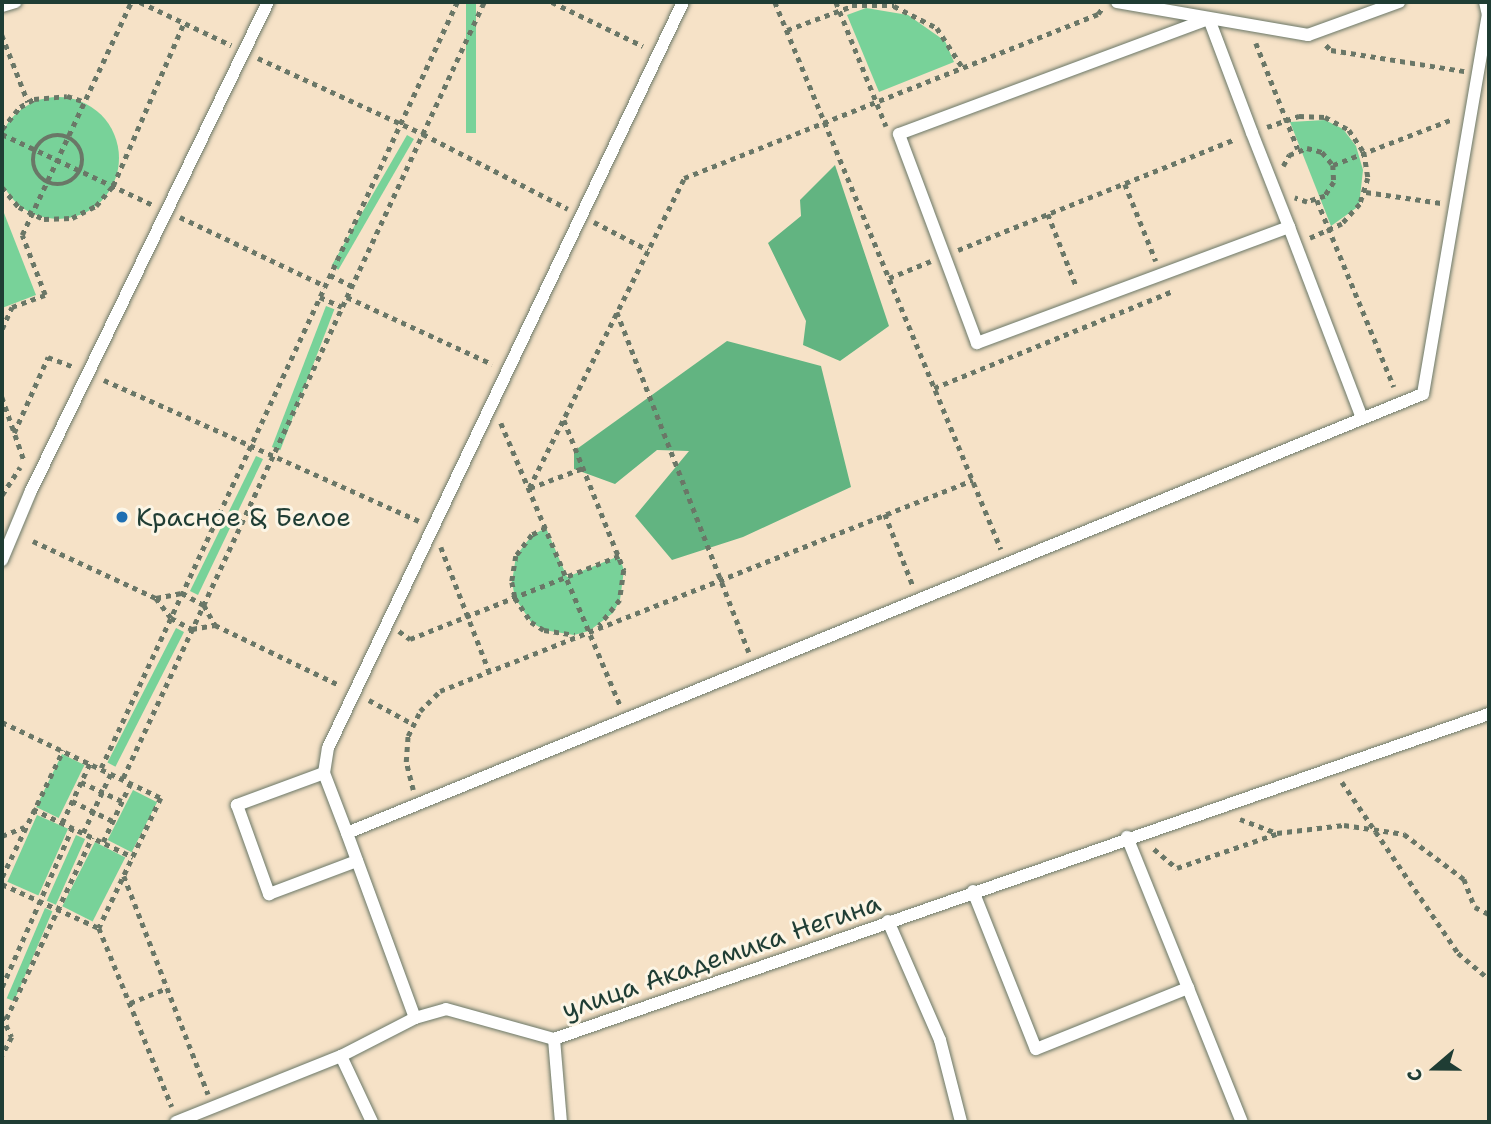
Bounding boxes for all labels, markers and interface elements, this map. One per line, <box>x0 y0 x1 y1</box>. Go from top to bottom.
place label: Красное & Белое <box>136 501 351 533</box>
marker: Красное & Белое <box>114 509 130 525</box>
street label: улица Академика Негина <box>557 887 885 1025</box>
north arrow <box>1400 1033 1470 1103</box>
text: С <box>1401 1066 1429 1085</box>

